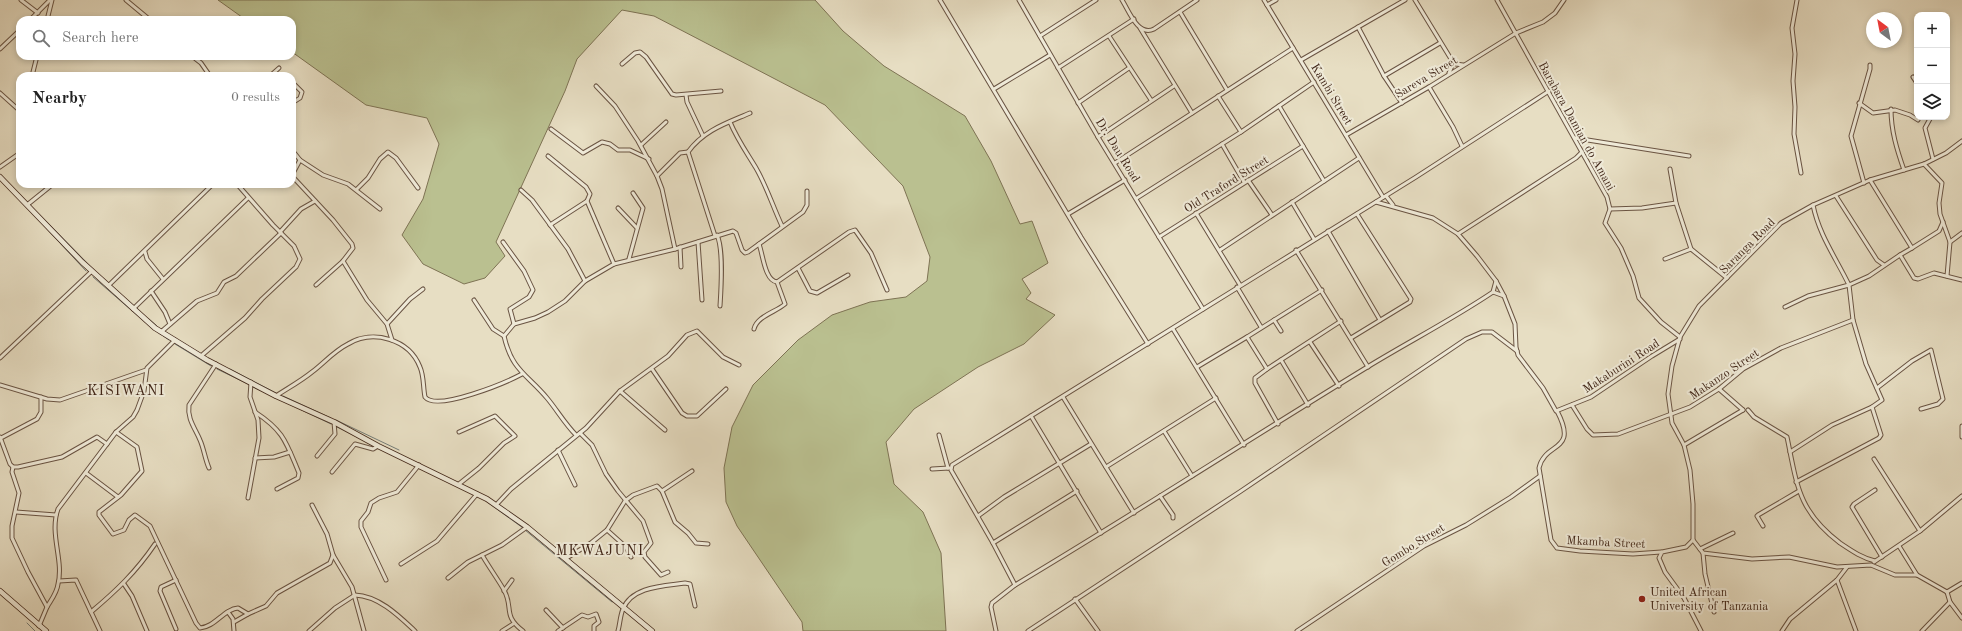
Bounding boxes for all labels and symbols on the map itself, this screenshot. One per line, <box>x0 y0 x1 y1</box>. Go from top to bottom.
north arrow <box>1866 12 1902 48</box>
street label: Sareva Street <box>1393 54 1460 101</box>
street label: Barabara Damian do Amani <box>1536 60 1617 193</box>
street label: Kambi Street <box>1308 62 1354 127</box>
street label: Dr. Dau Road <box>1093 116 1142 185</box>
street label: Old Traford Street <box>1182 154 1271 216</box>
street label: Saranga Road <box>1718 217 1778 277</box>
street label: Makaburini Road <box>1581 338 1662 396</box>
street label: Makanzo Street <box>1688 347 1762 402</box>
district label: KISIWANI <box>87 384 165 398</box>
street label: Gombo Street <box>1380 522 1447 570</box>
street label: Mkamba Street <box>1566 535 1646 551</box>
district label: MKWAJUNI <box>556 544 644 558</box>
place label: United African University of Tanzania <box>1650 587 1768 613</box>
marker: United African University of Tanzania <box>1637 594 1647 604</box>

